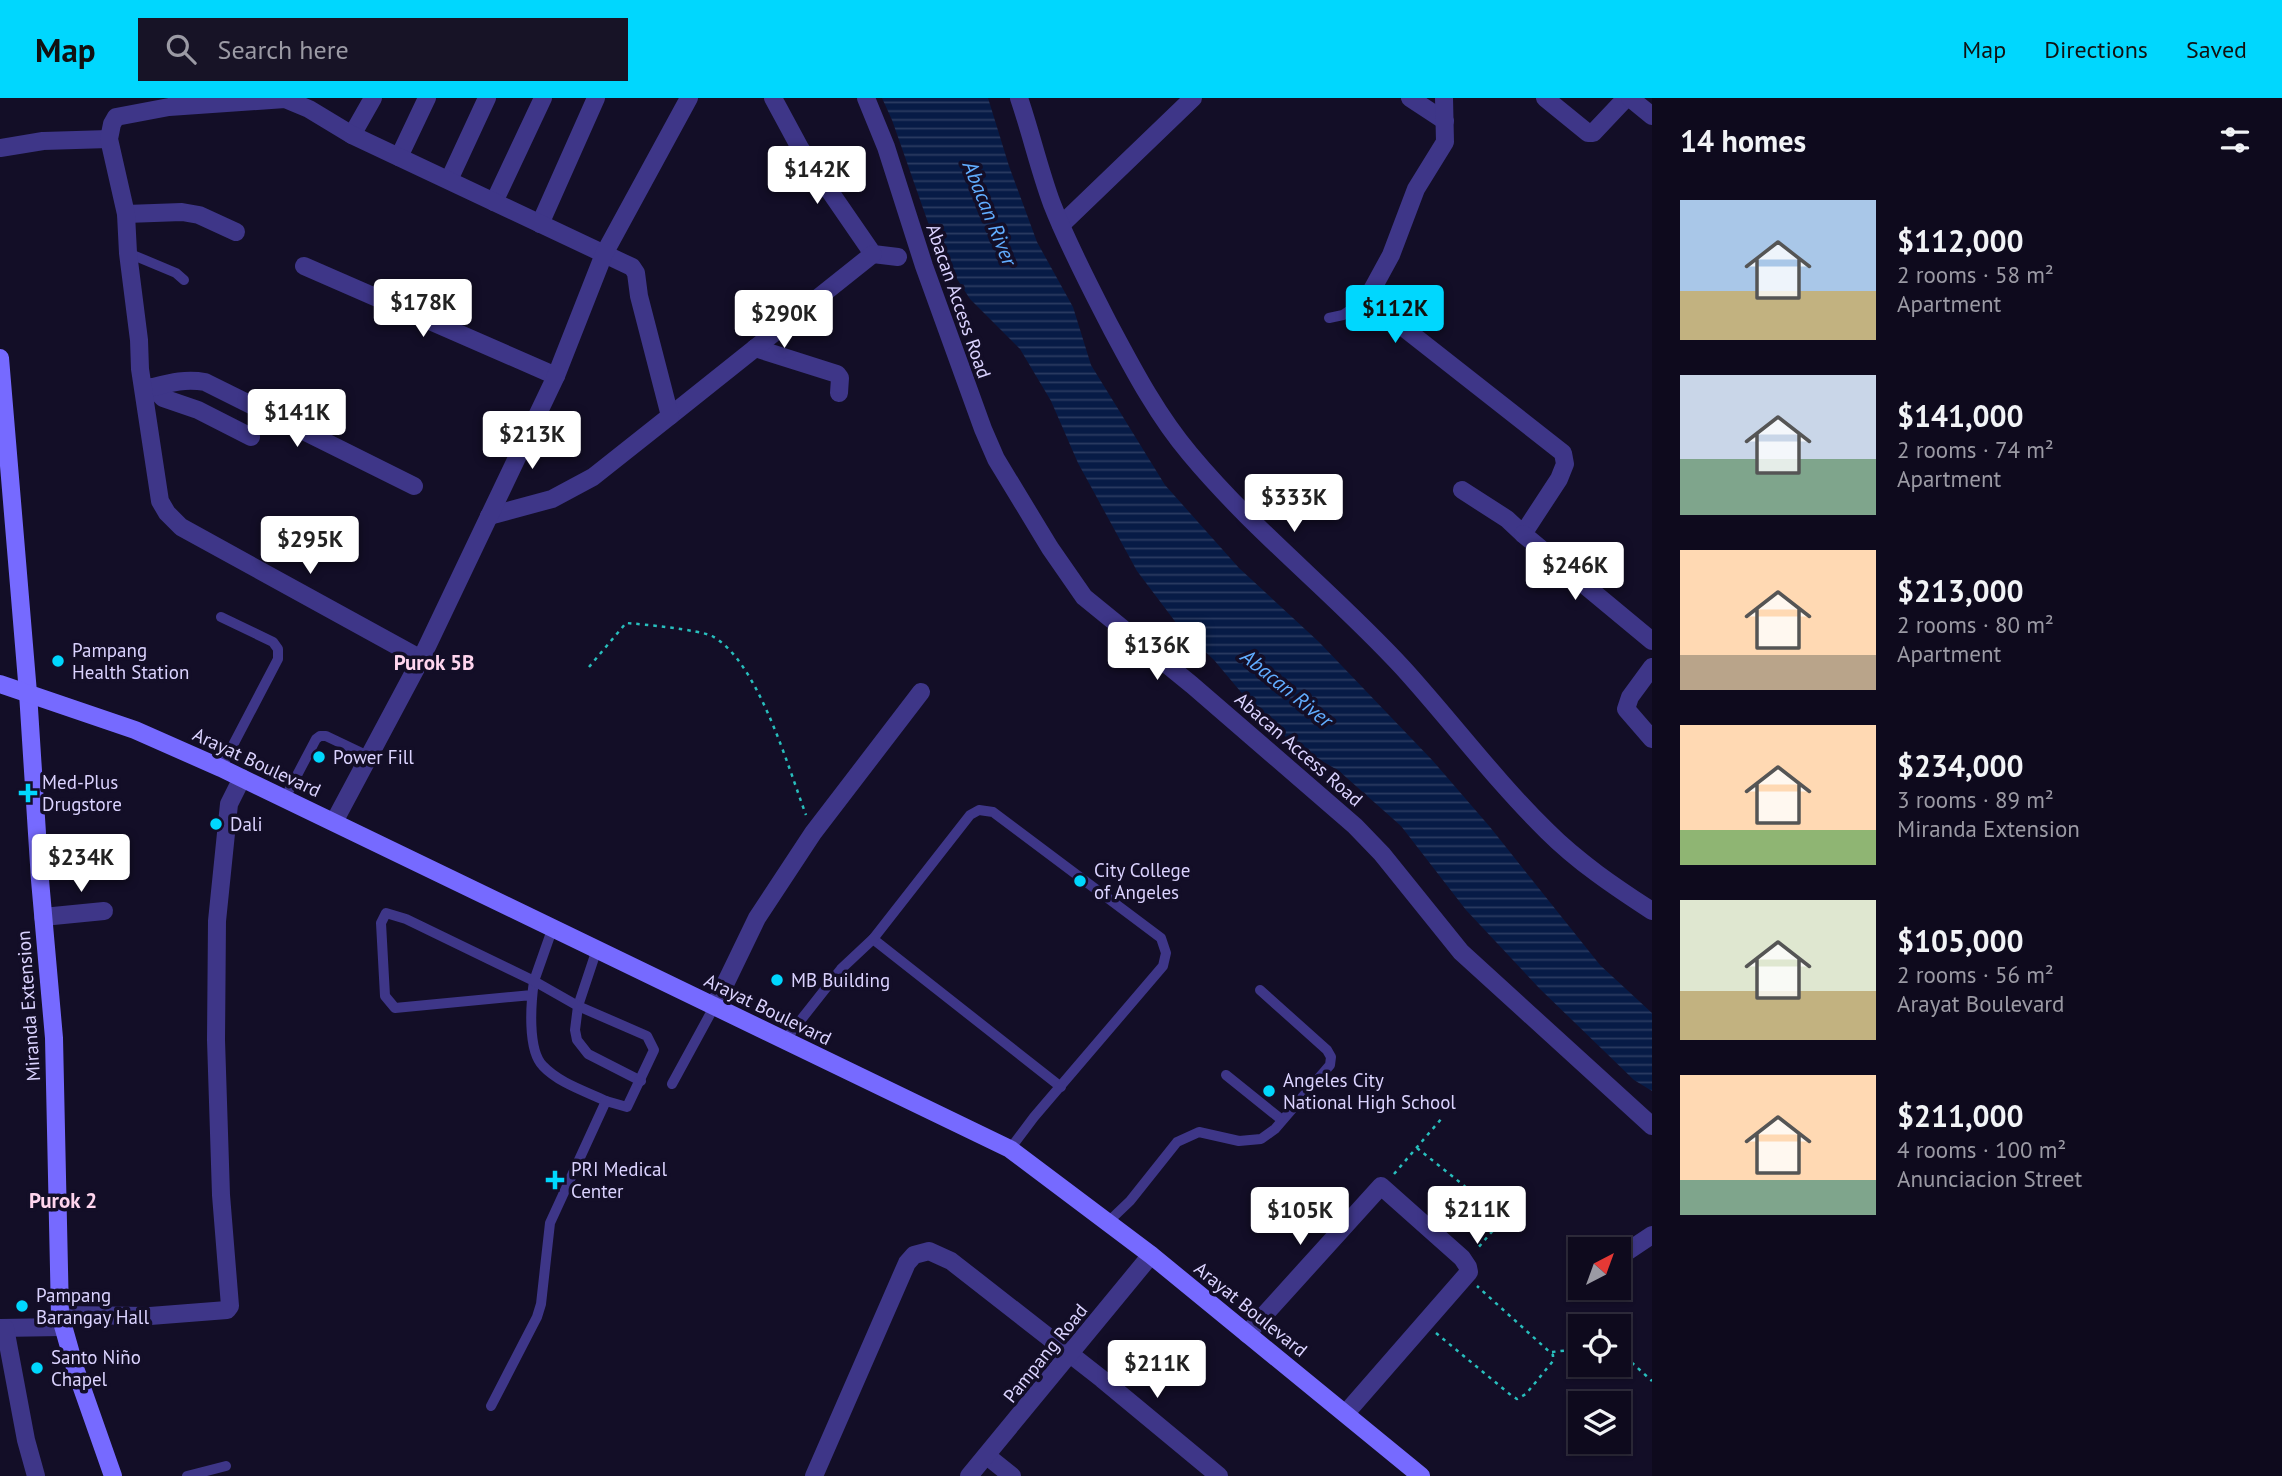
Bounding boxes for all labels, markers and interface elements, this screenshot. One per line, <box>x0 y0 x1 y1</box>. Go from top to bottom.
search box <box>138 18 628 81</box>
text: Map <box>35 28 96 71</box>
icon: search <box>162 30 200 68</box>
text: Search here <box>218 33 349 66</box>
text: Map <box>1962 34 2006 65</box>
text: Directions <box>2044 34 2148 65</box>
text: Saved <box>2186 34 2247 65</box>
text: 14 homes <box>1680 121 1806 160</box>
icon: filters <box>2216 121 2254 159</box>
pin: $142K <box>768 146 866 206</box>
text: $142K <box>784 154 850 183</box>
water label: Abacan River <box>956 156 1024 271</box>
street label: Abacan Access Road <box>921 221 997 381</box>
text: $112,000 <box>1897 221 2024 260</box>
icon: home <box>1736 228 1820 312</box>
text: 2 rooms · 58 m² <box>1897 260 2054 289</box>
pin: $178K <box>374 280 472 339</box>
pin: $112K <box>1346 286 1444 345</box>
text: $178K <box>390 287 456 316</box>
text: Apartment <box>1897 289 2001 318</box>
pin: $290K <box>735 290 833 350</box>
text: $112K <box>1362 293 1428 322</box>
text: $290K <box>751 298 817 327</box>
pin: $141K <box>248 390 346 449</box>
text: $141,000 <box>1897 396 2024 435</box>
text: $141K <box>264 397 330 426</box>
icon: home <box>1736 403 1820 487</box>
pin: $213K <box>483 412 581 471</box>
text: $213K <box>499 419 565 448</box>
text: 2 rooms · 74 m² <box>1897 435 2054 464</box>
text: Apartment <box>1897 464 2001 493</box>
pin: $333K <box>1245 474 1343 534</box>
text: $333K <box>1261 482 1327 511</box>
pin: $295K <box>261 517 359 576</box>
text: $295K <box>277 524 343 553</box>
pin: $246K <box>1526 542 1624 602</box>
text: $246K <box>1542 550 1608 579</box>
text: $213,000 <box>1897 571 2024 610</box>
icon: home <box>1736 578 1820 662</box>
text: 2 rooms · 80 m² <box>1897 610 2054 639</box>
pin: $136K <box>1108 622 1206 682</box>
text: $136K <box>1124 630 1190 659</box>
place label: Pampang Health Station <box>72 638 189 684</box>
text: Apartment <box>1897 639 2001 668</box>
water label: Abacan River <box>1235 642 1340 735</box>
district label: Purok 5B <box>394 649 474 676</box>
marker: Pampang Health Station <box>50 653 66 669</box>
street label: Abacan Access Road <box>1230 687 1368 811</box>
street label: Arayat Boulevard <box>189 722 325 802</box>
place label: Power Fill <box>333 745 414 769</box>
text: $234,000 <box>1897 746 2024 785</box>
marker: Power Fill <box>311 749 327 765</box>
icon: home <box>1736 753 1820 837</box>
place label: Med-Plus Drugstore <box>42 770 122 816</box>
marker: Med-Plus Drugstore <box>20 785 36 801</box>
text: 3 rooms · 89 m² <box>1897 785 2054 814</box>
place label: Dali <box>230 812 263 836</box>
text: Miranda Extension <box>1897 814 2080 843</box>
marker: Dali <box>208 816 224 832</box>
pin: $234K <box>32 834 130 894</box>
text: $234K <box>48 842 114 871</box>
place label: City College of Angeles <box>1094 858 1190 904</box>
marker: City College of Angeles <box>1072 873 1088 889</box>
text: $105,000 <box>1897 921 2024 960</box>
icon: home <box>1736 928 1820 1012</box>
street label: Miranda Extension <box>11 930 45 1082</box>
text: 2 rooms · 56 m² <box>1897 960 2054 989</box>
street label: Arayat Boulevard <box>701 968 835 1050</box>
place label: MB Building <box>791 968 890 992</box>
marker: MB Building <box>769 972 785 988</box>
text: Arayat Boulevard <box>1897 989 2065 1018</box>
place label: Angeles City National High School <box>1283 1068 1456 1114</box>
marker: Angeles City National High School <box>1261 1083 1277 1099</box>
text: $211,000 <box>1897 1096 2024 1135</box>
icon: home <box>1736 1103 1820 1187</box>
text: 4 rooms · 100 m² <box>1897 1135 2066 1164</box>
place label: PRI Medical Center <box>571 1157 668 1203</box>
text: Anunciacion Street <box>1897 1164 2082 1193</box>
marker: PRI Medical Center <box>545 1170 565 1190</box>
pin: $211K <box>1428 1186 1526 1246</box>
district label: Purok 2 <box>29 1187 97 1214</box>
pin: $105K <box>1251 1188 1349 1247</box>
text: $211K <box>1444 1194 1510 1223</box>
text: $105K <box>1267 1195 1333 1224</box>
north arrow <box>1568 1237 1631 1300</box>
map controls <box>1568 1237 1631 1454</box>
street label: Arayat Boulevard <box>1190 1256 1312 1362</box>
place label: Pampang Barangay Hall <box>36 1283 149 1329</box>
marker: Pampang Barangay Hall <box>14 1298 30 1314</box>
street label: Pampang Road <box>998 1299 1092 1407</box>
button: locate <box>1568 1314 1631 1377</box>
pin: $211K <box>1108 1340 1206 1400</box>
place label: Santo Niño Chapel <box>51 1345 141 1391</box>
text: $211K <box>1124 1348 1190 1377</box>
marker: Santo Niño Chapel <box>29 1360 45 1376</box>
button: layers <box>1568 1391 1631 1454</box>

